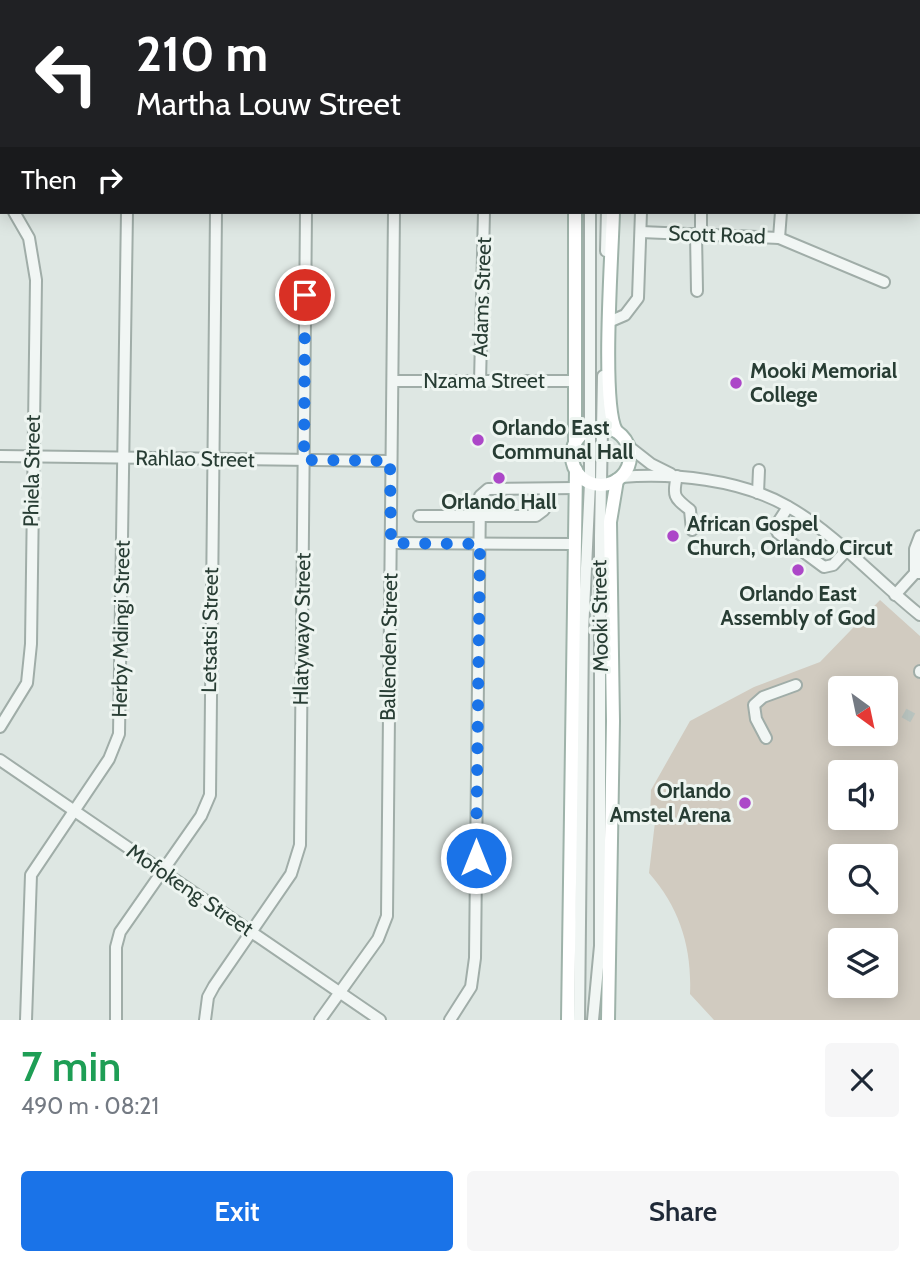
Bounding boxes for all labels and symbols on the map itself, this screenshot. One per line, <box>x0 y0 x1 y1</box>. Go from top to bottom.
street label: Scott Road <box>668 220 766 249</box>
street label: Adams Street <box>467 236 496 358</box>
pin <box>275 265 335 325</box>
place label: Mooki Memorial College <box>750 358 898 407</box>
street label: Nzama Street <box>423 368 545 393</box>
marker: Mooki Memorial College <box>728 375 744 391</box>
street label: Phiela Street <box>18 415 45 527</box>
place label: Orlando East Communal Hall <box>492 415 634 464</box>
marker: Orlando East Communal Hall <box>470 432 486 448</box>
street label: Rahlao Street <box>135 445 255 472</box>
marker: Orlando Hall <box>491 470 507 486</box>
place label: Orlando Hall <box>441 489 557 514</box>
place label: African Gospel Church, Orlando Circut <box>687 511 893 560</box>
marker: African Gospel Church, Orlando Circut <box>665 528 681 544</box>
street label: Herby Mdingi Street <box>106 540 135 718</box>
street label: Hlatywayo Street <box>288 552 315 705</box>
street label: Mooki Street <box>586 560 613 672</box>
marker: Orlando East Assembly of God <box>790 562 806 578</box>
street label: Letsatsi Street <box>196 567 223 693</box>
street label: Ballenden Street <box>375 573 402 721</box>
place label: Orlando East Assembly of God <box>721 581 875 630</box>
north arrow <box>828 676 898 746</box>
place label: Orlando Amstel Arena <box>610 778 732 827</box>
marker: Orlando Amstel Arena <box>737 795 753 811</box>
position arrow <box>439 821 513 895</box>
street label: Mofokeng Street <box>122 838 258 941</box>

